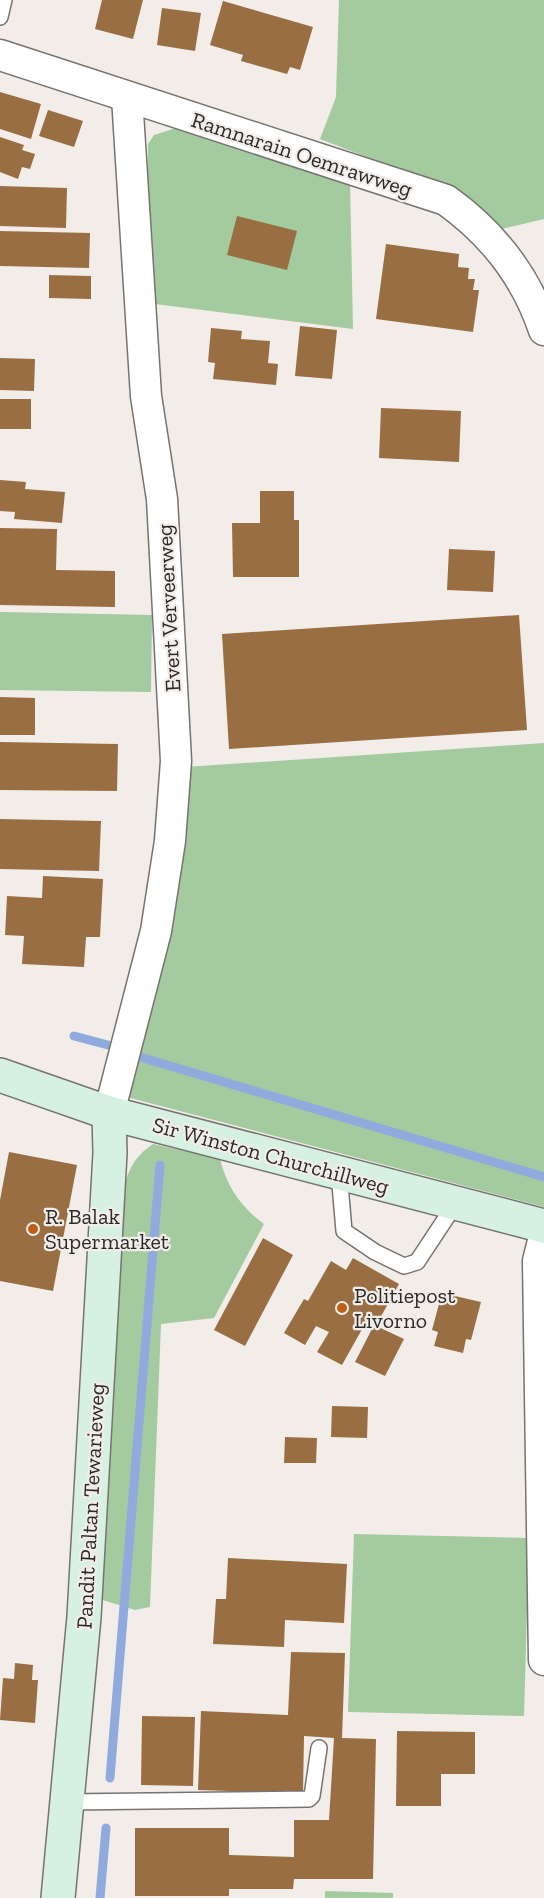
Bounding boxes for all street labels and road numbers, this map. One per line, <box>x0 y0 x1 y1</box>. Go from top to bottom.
street label: Ramnarain Oemrawweg <box>188 106 416 203</box>
street label: Evert Verveerweg <box>151 523 186 693</box>
street label: Sir Winston Churchillweg <box>150 1111 392 1200</box>
street label: Pandit Paltan Tewarieweg <box>71 1382 110 1630</box>

